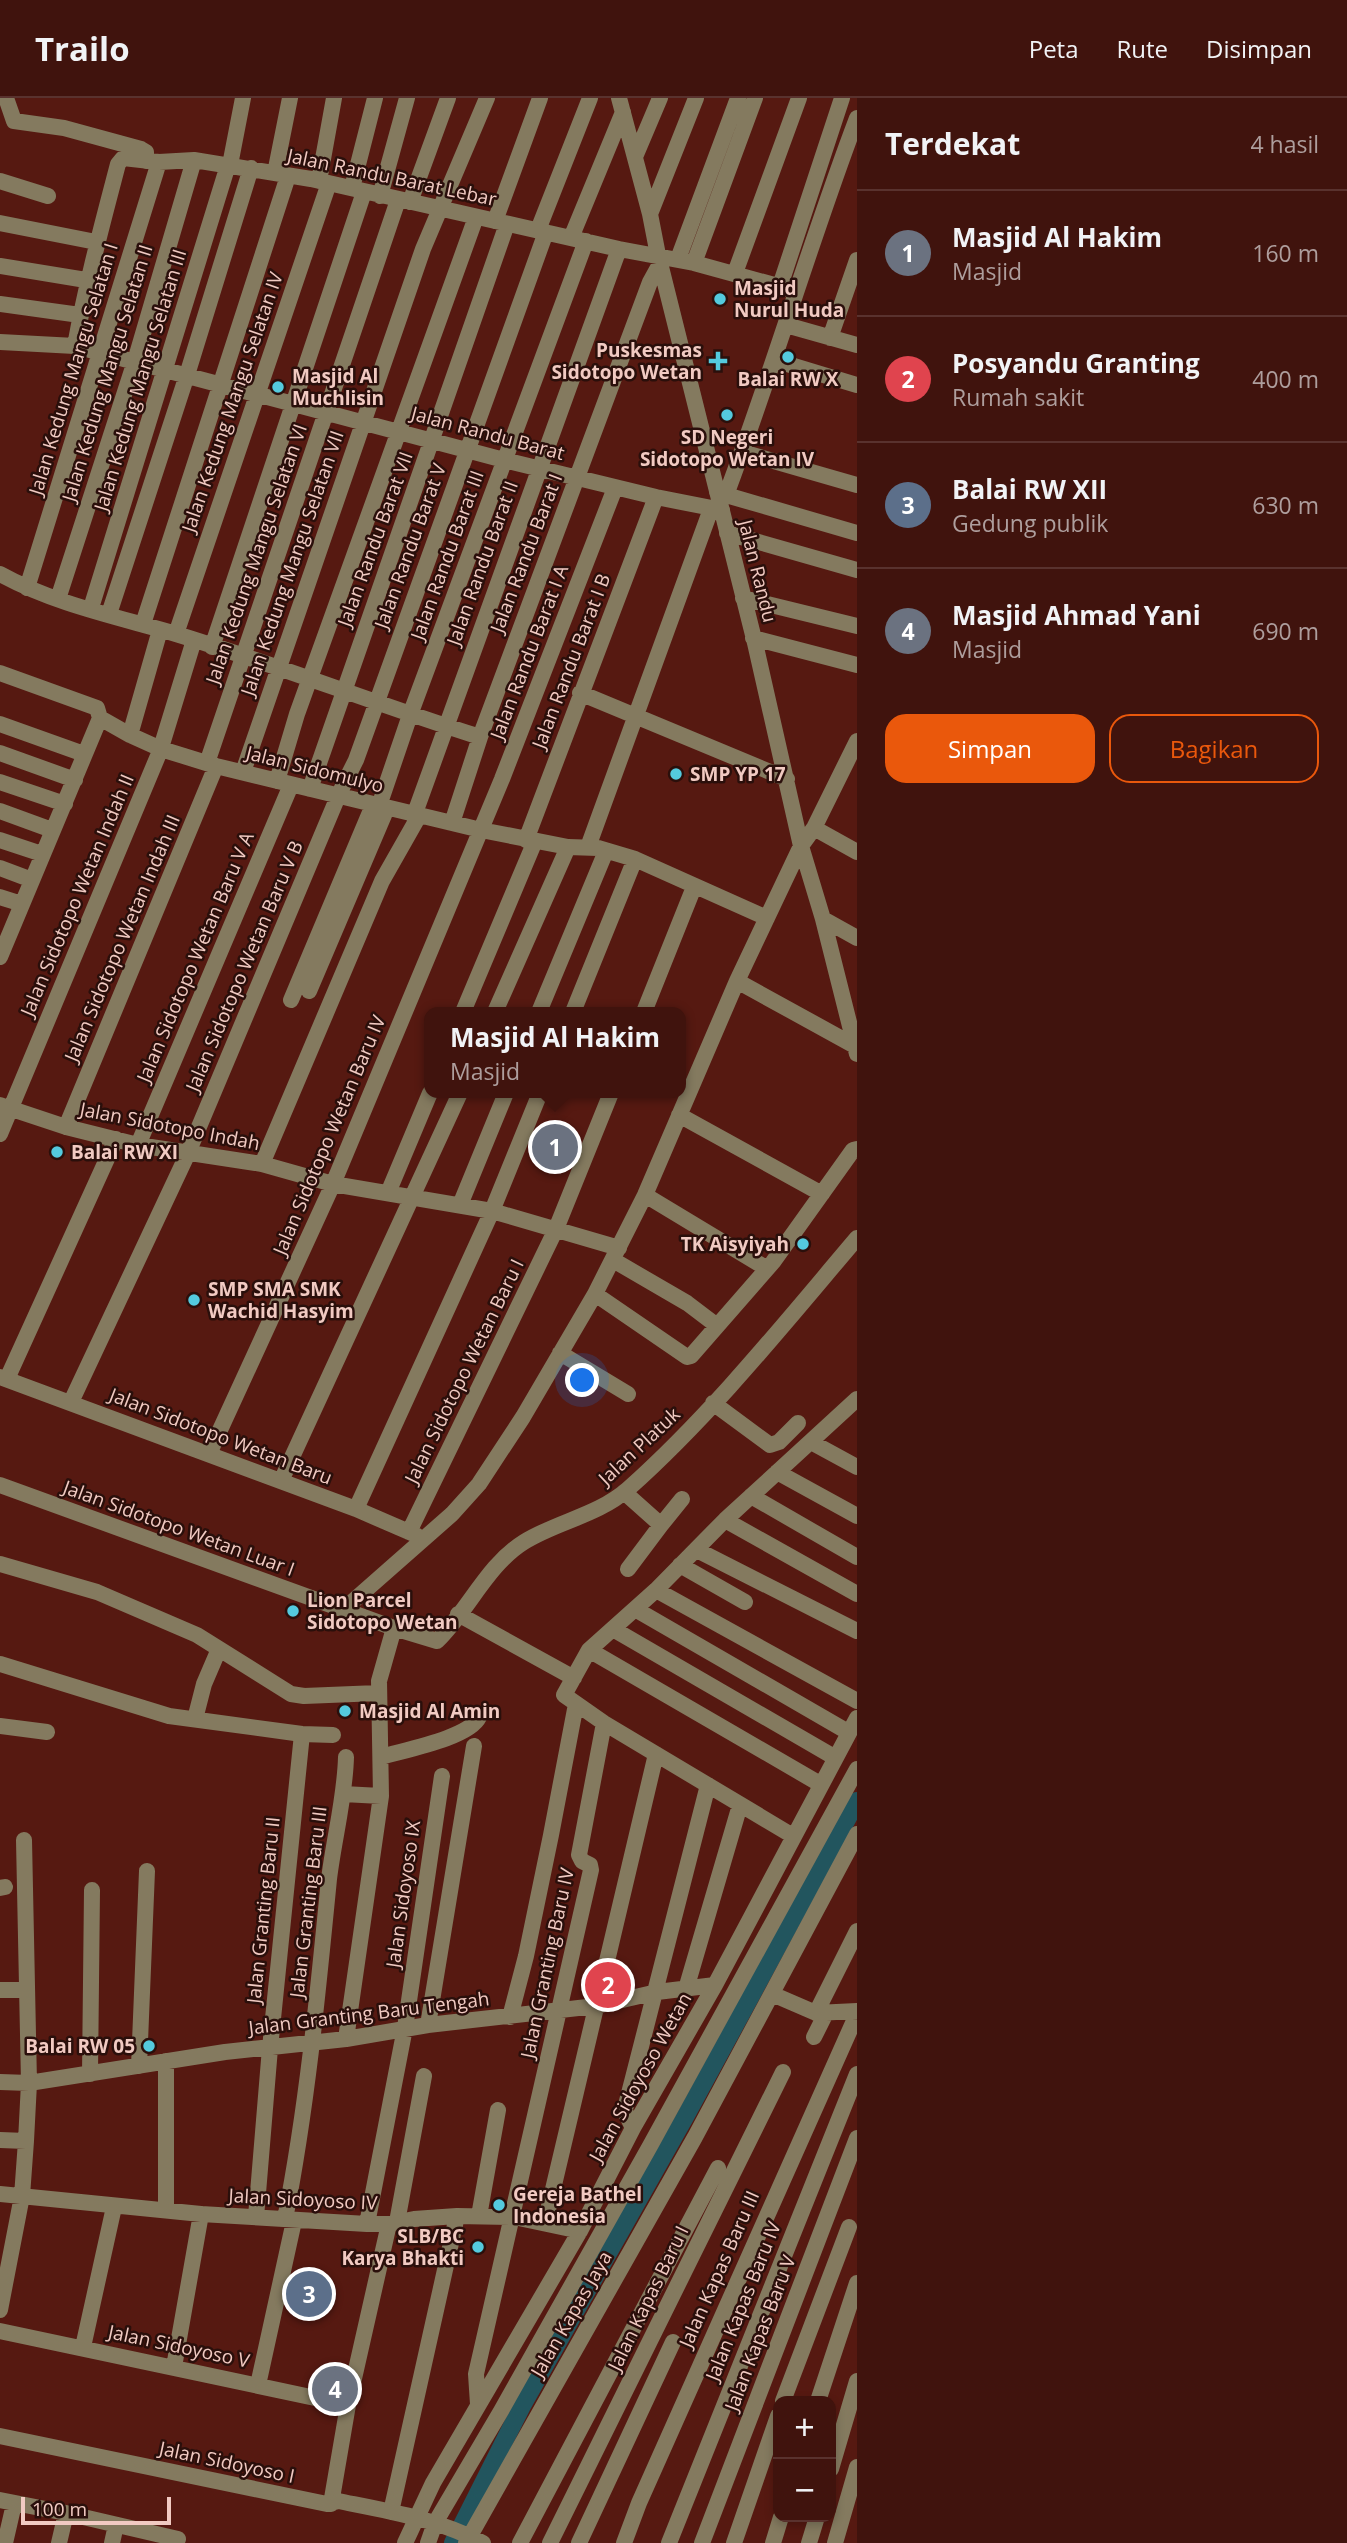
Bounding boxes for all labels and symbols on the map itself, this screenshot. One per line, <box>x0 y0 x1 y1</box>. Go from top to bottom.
street label: Jalan Randu Barat Lebar <box>283 142 499 212</box>
street label: Jalan Kedung Mangu Selatan I <box>22 240 124 500</box>
street label: Jalan Kedung Mangu Selatan II <box>55 241 159 507</box>
street label: Jalan Kedung Mangu Selatan III <box>87 246 192 516</box>
street label: Jalan Kedung Mangu Selatan IV <box>175 268 289 537</box>
place label: Masjid Nurul Huda <box>734 275 844 323</box>
marker: Masjid Nurul Huda <box>712 291 728 307</box>
place label: Puskesmas Sidotopo Wetan <box>551 337 702 385</box>
marker: Balai RW X <box>780 349 796 365</box>
marker: Puskesmas Sidotopo Wetan <box>708 351 728 371</box>
place label: Masjid Al Muchlisin <box>292 363 384 411</box>
place label: Balai RW X <box>738 366 839 392</box>
marker: Masjid Al Muchlisin <box>270 379 286 395</box>
street label: Jalan Randu Barat <box>407 400 568 466</box>
marker: SD Negeri Sidotopo Wetan IV <box>719 407 735 423</box>
street label: Jalan Kedung Mangu Selatan VI <box>199 421 313 689</box>
place label: SD Negeri Sidotopo Wetan IV <box>640 424 815 472</box>
street label: Jalan Kedung Mangu Selatan VII <box>234 427 350 701</box>
street label: Jalan Randu Barat VII <box>333 448 417 630</box>
street label: Jalan Randu Barat V <box>370 460 450 632</box>
street label: Jalan Randu Barat III <box>406 467 488 643</box>
street label: Jalan Randu Barat I <box>483 470 568 638</box>
street label: Jalan Randu Barat II <box>442 478 522 648</box>
street label: Jalan Randu <box>732 515 783 625</box>
street label: Jalan Randu Barat I A <box>483 561 574 745</box>
street label: Jalan Randu Barat I B <box>525 570 616 754</box>
street label: Jalan Sidomulyo <box>242 739 386 799</box>
place label: SMP YP 17 <box>690 761 786 787</box>
marker: SMP YP 17 <box>668 766 684 782</box>
street label: Jalan Sidotopo Wetan Indah II <box>13 770 140 1022</box>
street label: Jalan Sidotopo Wetan Indah III <box>57 811 186 1067</box>
street label: Jalan Sidotopo Wetan Baru V A <box>130 828 260 1088</box>
street label: Jalan Sidotopo Wetan Baru V B <box>179 837 309 1097</box>
street label: Jalan Sidotopo Wetan Baru IV <box>266 1011 392 1261</box>
street label: Jalan Sidotopo Indah <box>76 1095 262 1156</box>
pin: 1 <box>532 1121 578 1173</box>
place label: Balai RW XI <box>71 1139 178 1165</box>
marker: Balai RW XI <box>49 1144 65 1160</box>
place label: TK Aisyiyah <box>681 1231 789 1257</box>
marker: TK Aisyiyah <box>795 1236 811 1252</box>
street label: Jalan Sidotopo Wetan Baru I <box>397 1254 530 1489</box>
place label: SMP SMA SMK Wachid Hasyim <box>208 1276 354 1324</box>
marker: SMP SMA SMK Wachid Hasyim <box>186 1292 202 1308</box>
your location <box>565 1363 599 1397</box>
street label: Jalan Sidotopo Wetan Baru <box>104 1381 336 1491</box>
street label: Jalan Platuk <box>591 1401 685 1492</box>
street label: Jalan Sidotopo Wetan Luar I <box>58 1473 298 1582</box>
place label: Lion Parcel Sidotopo Wetan <box>307 1587 458 1635</box>
marker: Lion Parcel Sidotopo Wetan <box>285 1603 301 1619</box>
place label: Masjid Al Amin <box>359 1698 500 1724</box>
marker: Masjid Al Amin <box>337 1703 353 1719</box>
street label: Jalan Granting Baru III <box>283 1805 333 2001</box>
street label: Jalan Granting Baru II <box>240 1815 286 2007</box>
street label: Jalan Sidoyoso IX <box>380 1819 426 1971</box>
street label: Jalan Granting Baru IV <box>514 1865 580 2062</box>
pin: 2 <box>585 1959 631 2011</box>
street label: Jalan Granting Baru Tengah <box>245 1985 491 2041</box>
street label: Jalan Sidoyoso Wetan <box>582 1988 697 2168</box>
place label: Balai RW 05 <box>25 2033 135 2059</box>
marker: Balai RW 05 <box>141 2038 157 2054</box>
place label: Gereja Bathel Indonesia <box>513 2181 642 2229</box>
street label: Jalan Sidoyoso IV <box>226 2182 379 2216</box>
street label: Jalan Kapas Baru III <box>672 2186 765 2353</box>
marker: Gereja Bathel Indonesia <box>491 2197 507 2213</box>
street label: Jalan Kapas Baru IV <box>698 2217 787 2386</box>
street label: Jalan Kapas Baru I <box>601 2221 694 2377</box>
place label: SLB/BC Karya Bhakti <box>342 2223 464 2271</box>
marker: SLB/BC Karya Bhakti <box>470 2239 486 2255</box>
street label: Jalan Kapas Jaya <box>523 2246 618 2384</box>
street label: Jalan Kapas Baru V <box>718 2251 802 2416</box>
pin: 3 <box>286 2268 332 2320</box>
street label: Jalan Sidoyoso V <box>104 2318 253 2374</box>
pin: 4 <box>312 2363 358 2415</box>
street label: Jalan Sidoyoso I <box>155 2435 297 2489</box>
scale bar <box>21 2494 172 2526</box>

